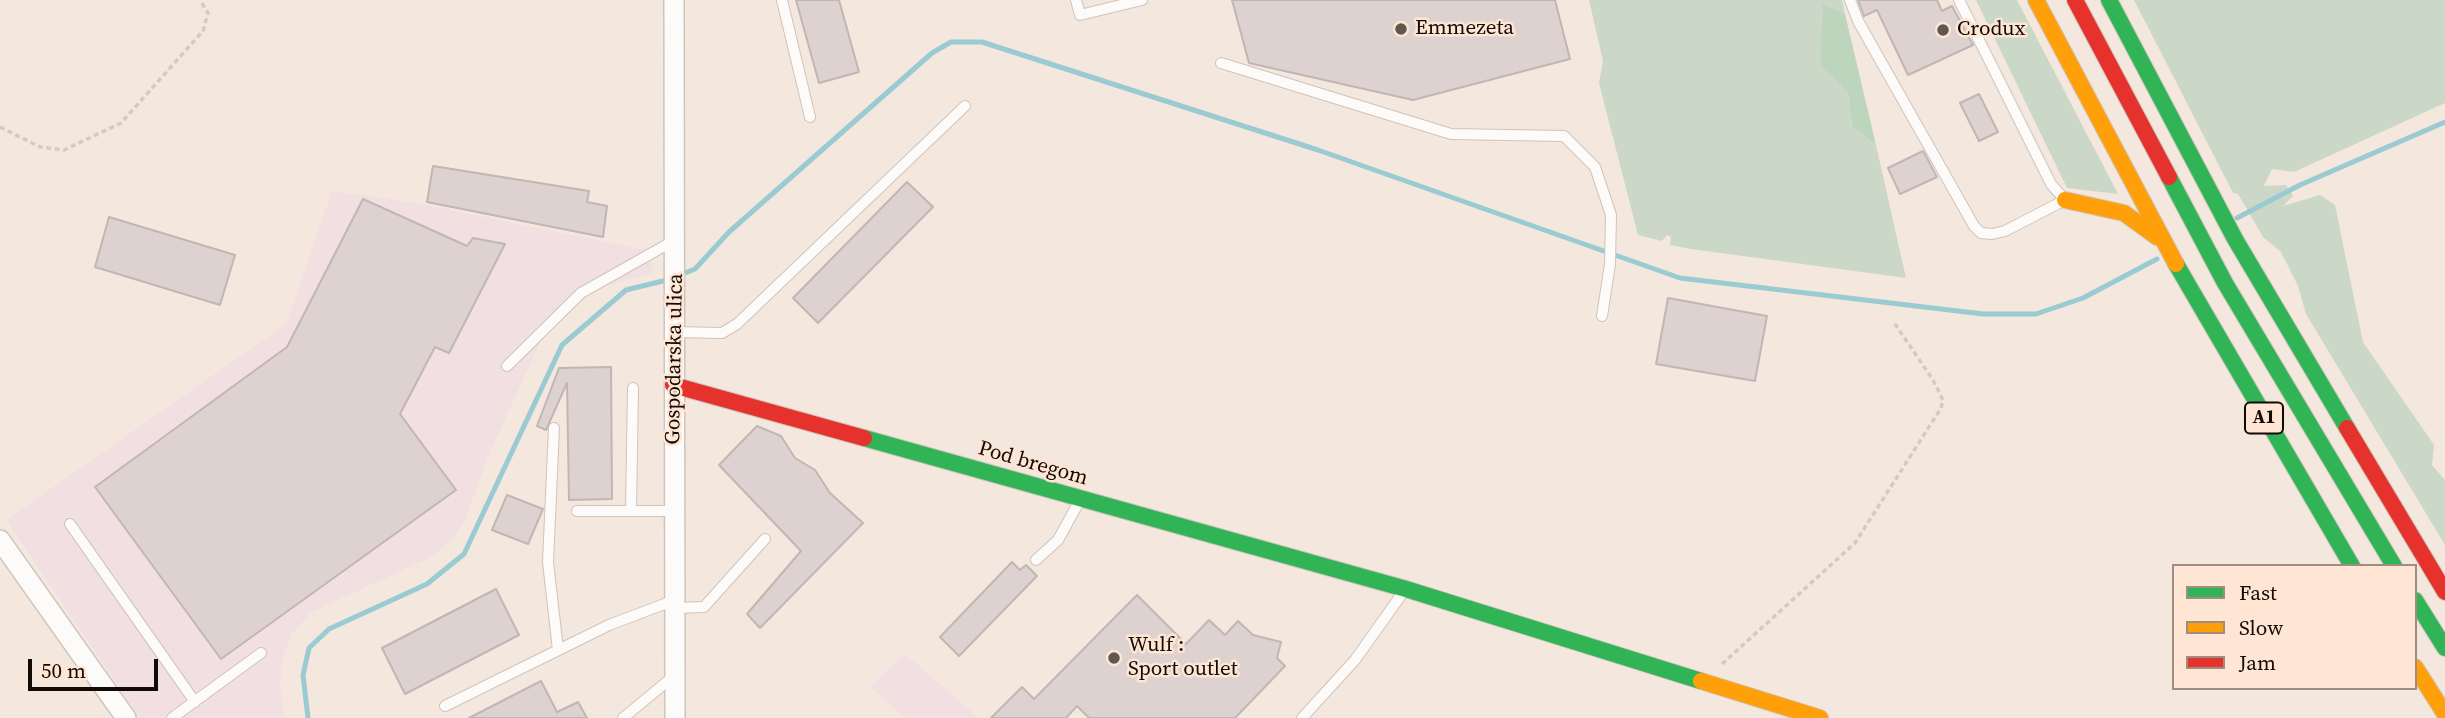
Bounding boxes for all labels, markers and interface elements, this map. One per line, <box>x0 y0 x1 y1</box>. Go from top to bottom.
place label: Emmezeta <box>1415 16 1514 42</box>
place label: Crodux <box>1957 17 2025 43</box>
marker: Emmezeta <box>1393 21 1409 37</box>
marker: Crodux <box>1935 22 1951 38</box>
street label: Gospodarska ulica <box>661 273 689 445</box>
road number: A1 <box>2245 402 2283 434</box>
street label: Pod bregom <box>975 436 1091 492</box>
legend <box>2172 564 2417 690</box>
text: Fast <box>2239 578 2277 607</box>
text: Slow <box>2239 613 2283 642</box>
place label: Wulf : Sport outlet <box>1128 633 1237 683</box>
scale bar <box>32 644 161 688</box>
text: Jam <box>2239 648 2276 677</box>
marker: Wulf : Sport outlet <box>1106 650 1122 666</box>
text: 50 m <box>41 656 86 685</box>

